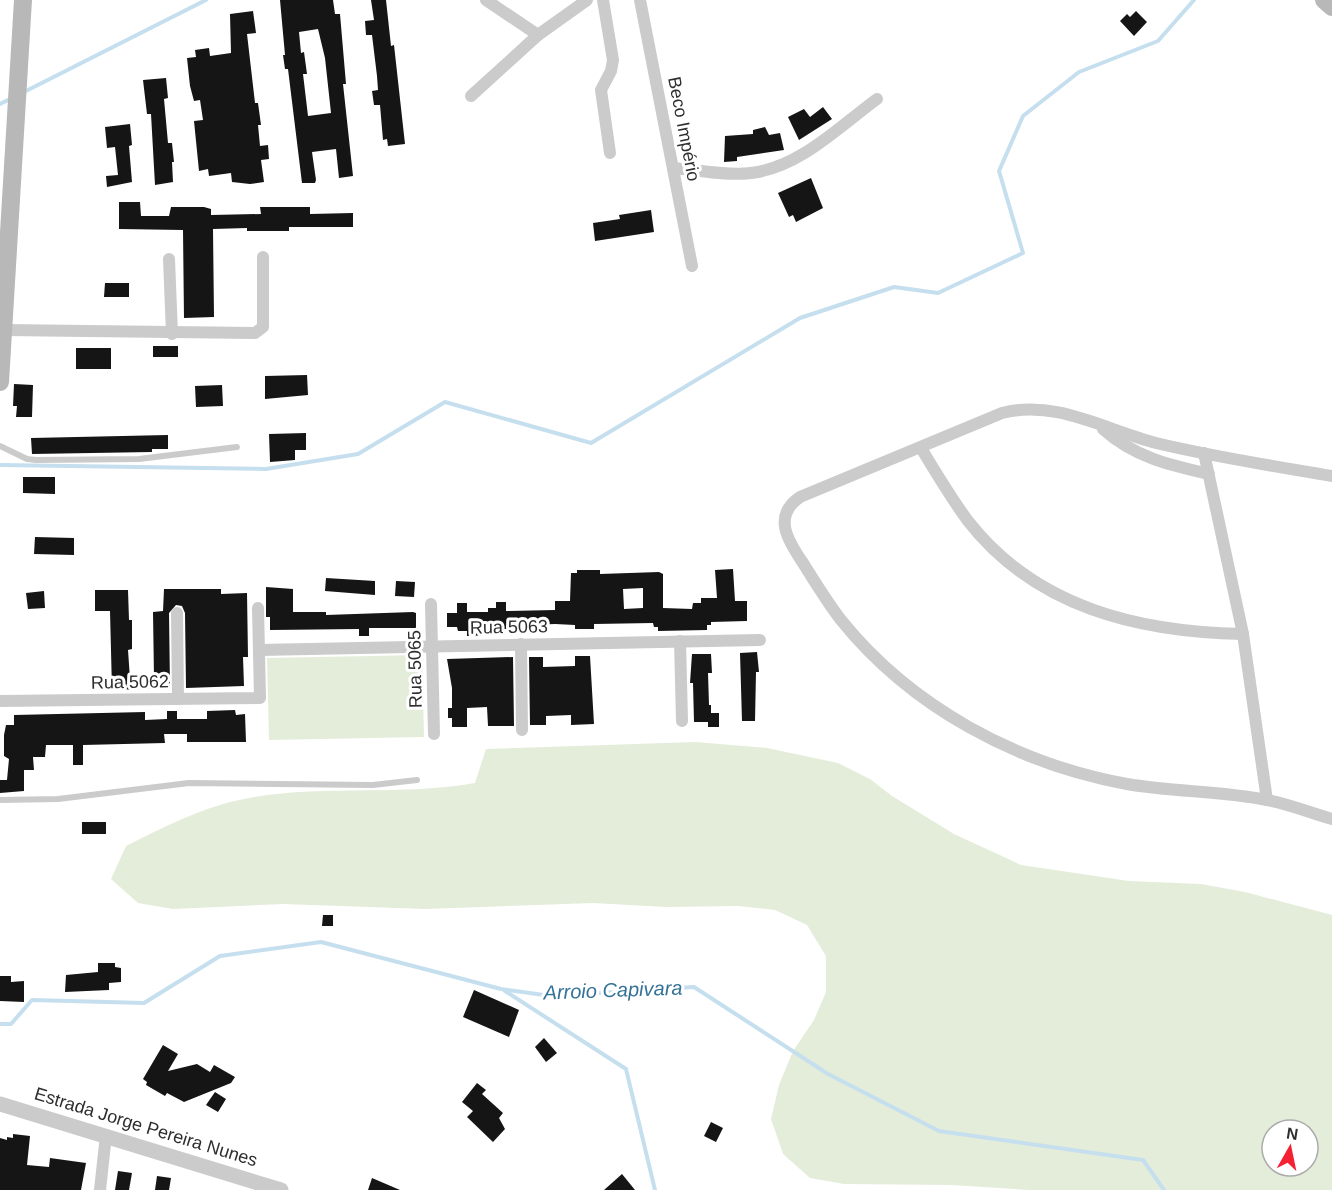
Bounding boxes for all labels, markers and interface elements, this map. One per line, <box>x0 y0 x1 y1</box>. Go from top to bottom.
street label: Beco Império <box>664 75 704 183</box>
street label: Rua 5063 <box>470 616 548 638</box>
street label: Rua 5065 <box>404 630 426 708</box>
street label: Rua 5062 <box>91 671 169 693</box>
water label: Arroio Capivara <box>542 977 683 1003</box>
street label: Estrada Jorge Pereira Nunes <box>32 1084 260 1170</box>
north arrow <box>1260 1118 1320 1178</box>
text: N <box>1285 1124 1299 1143</box>

